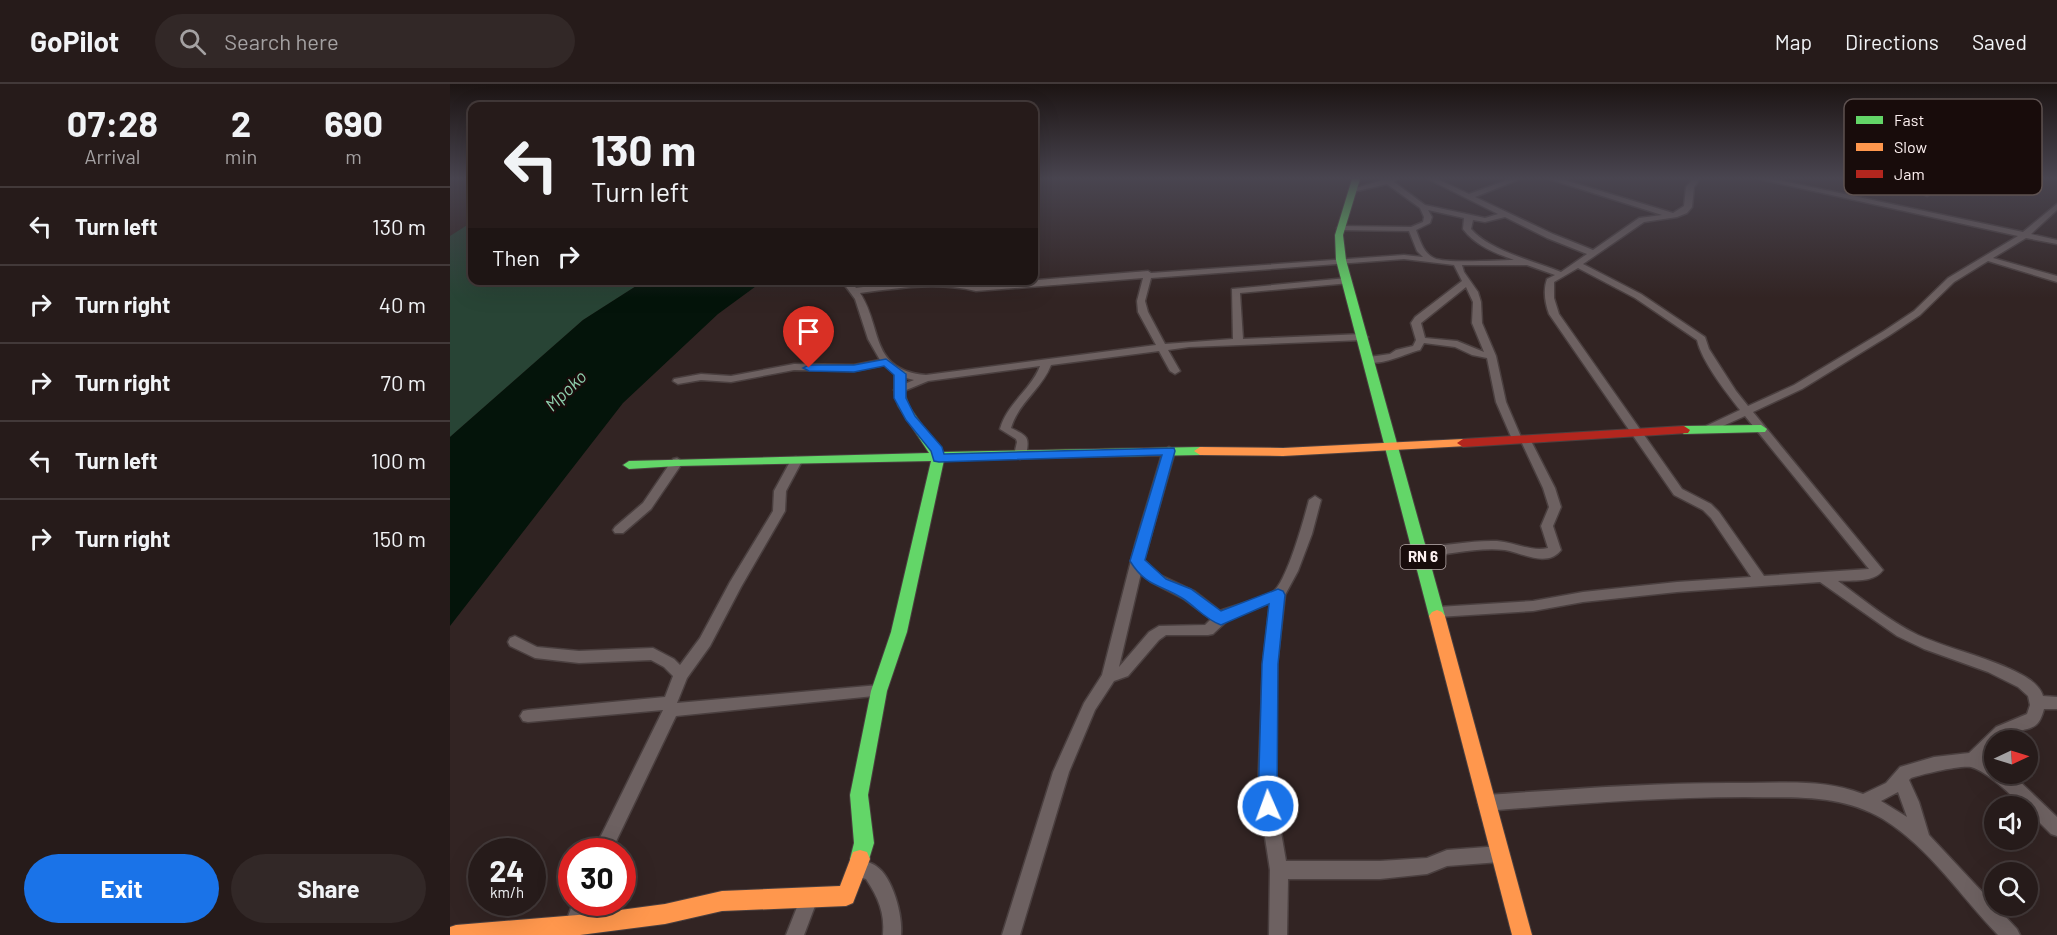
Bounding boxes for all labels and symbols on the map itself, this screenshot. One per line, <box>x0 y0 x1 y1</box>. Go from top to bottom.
legend <box>1844 99 2042 195</box>
text: Fast <box>1894 110 1924 129</box>
text: Slow <box>1894 137 1927 156</box>
text: Jam <box>1894 164 1925 183</box>
pin <box>783 306 834 368</box>
water label: Mpoko <box>540 365 591 415</box>
road number: RN 6 <box>1400 545 1446 569</box>
north arrow <box>1984 730 2038 784</box>
position arrow <box>1236 774 1300 838</box>
speed limit sign: 30 <box>558 838 636 916</box>

